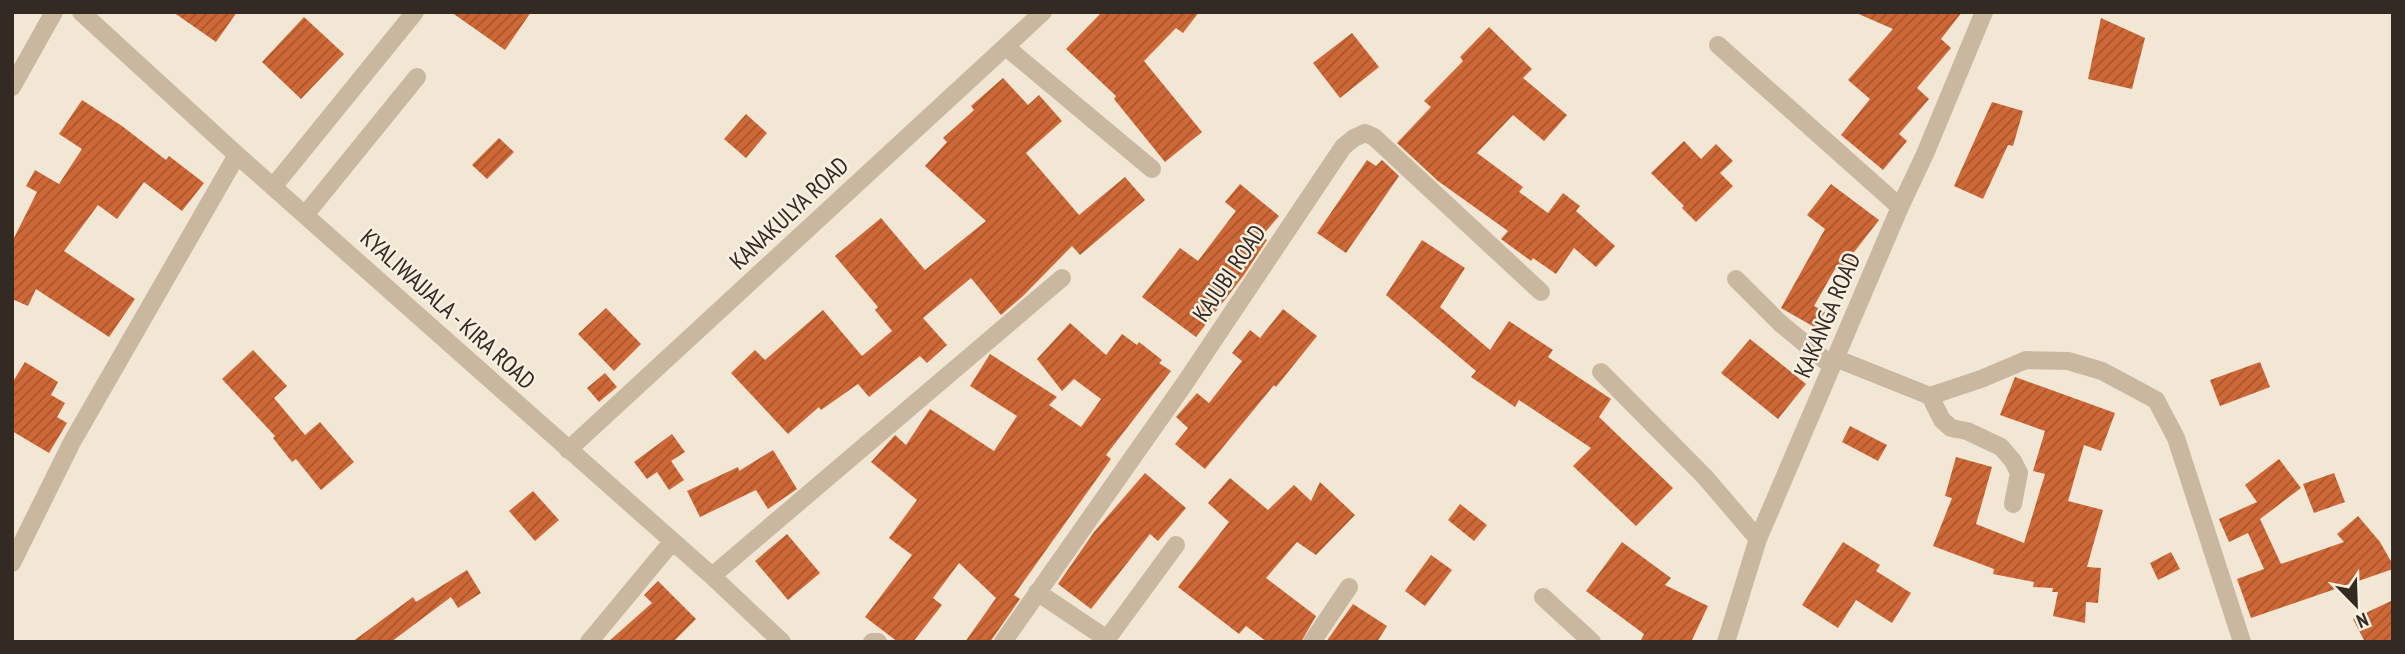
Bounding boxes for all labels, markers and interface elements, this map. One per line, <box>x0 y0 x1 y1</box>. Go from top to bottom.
street label: KANAKULYA ROAD <box>723 150 855 276</box>
street label: KAJUBI ROAD <box>1185 219 1273 327</box>
street label: KYALIWAJJALA - KIRA ROAD <box>354 222 542 396</box>
street label: KAKANGA ROAD <box>1787 248 1867 382</box>
north arrow <box>2321 570 2391 640</box>
text: N <box>2353 608 2372 634</box>

